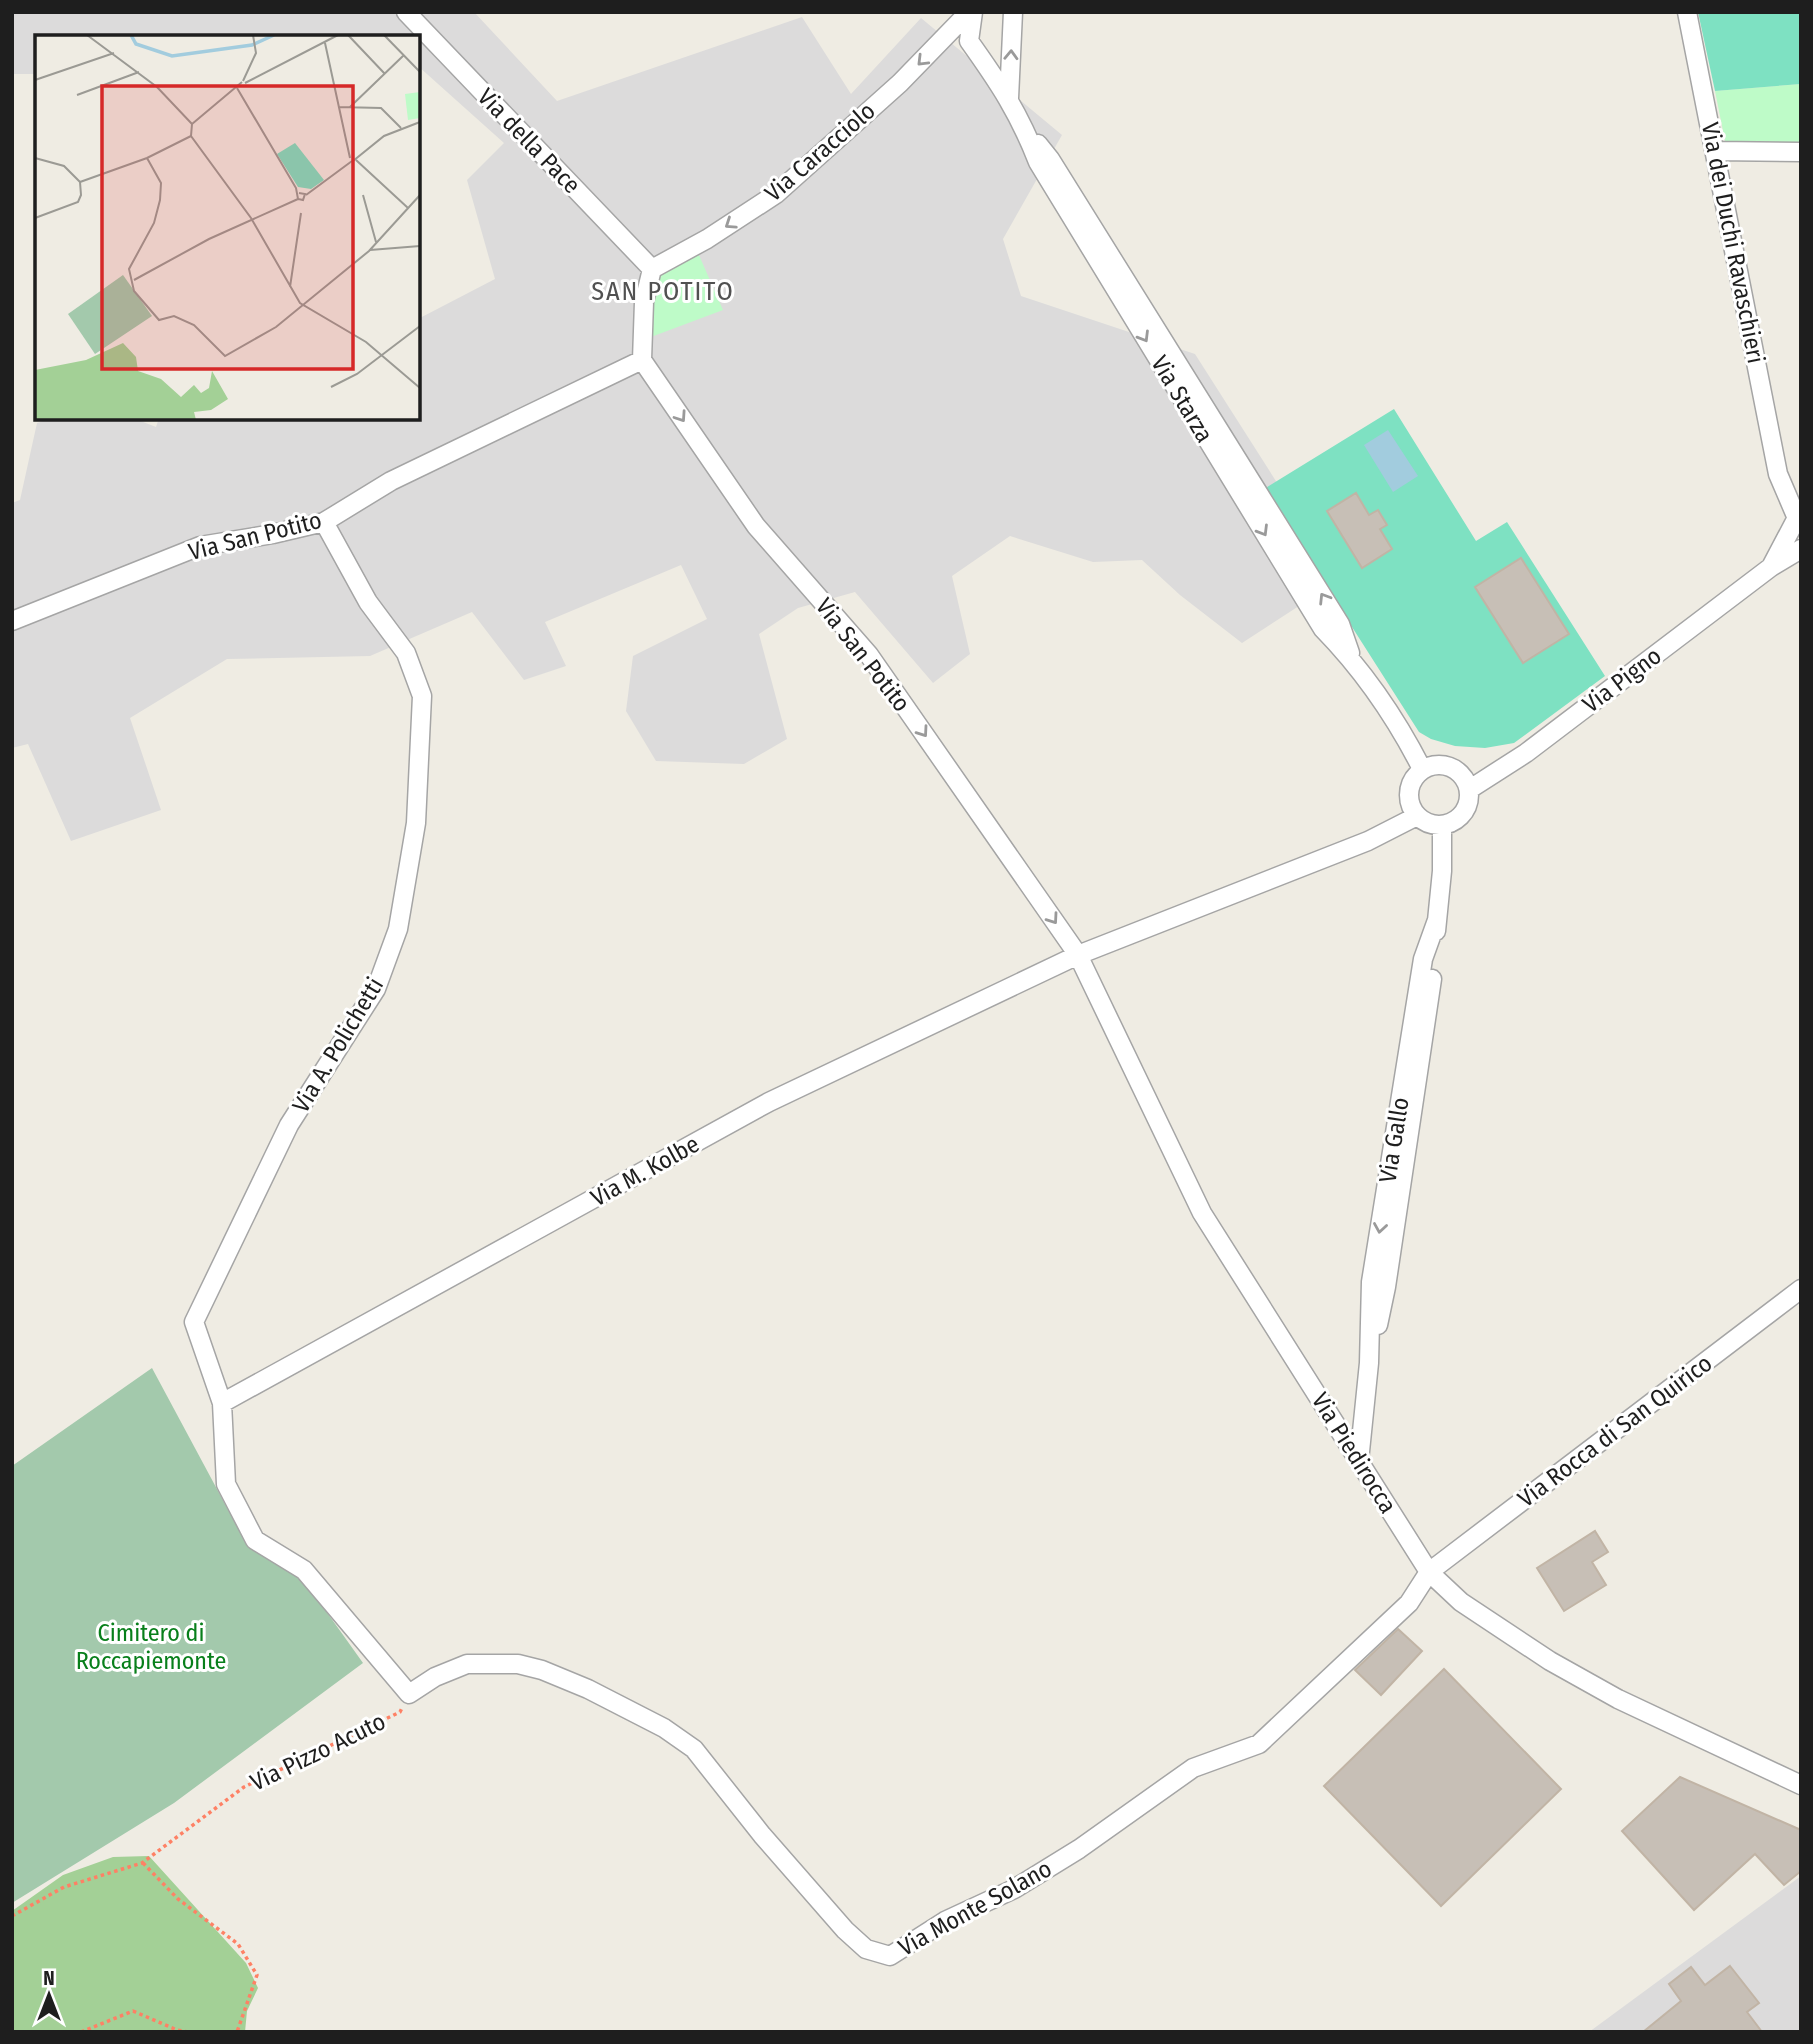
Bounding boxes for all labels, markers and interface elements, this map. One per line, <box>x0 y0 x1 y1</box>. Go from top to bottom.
inset map <box>35 35 420 420</box>
one-way arrow <box>1004 49 1019 60</box>
one-way arrow <box>917 53 930 66</box>
street label: Via della Pace <box>472 83 586 199</box>
street label: Via Caracciolo <box>759 97 881 207</box>
street label: Via dei Duchi Ravaschieri <box>1696 120 1770 366</box>
one-way arrow <box>725 216 738 228</box>
district label: SAN POTITO <box>591 276 735 307</box>
one-way arrow <box>1136 329 1149 342</box>
street label: Via Starza <box>1145 351 1219 447</box>
one-way arrow <box>673 409 686 422</box>
street label: Via San Potito <box>186 506 324 566</box>
one-way arrow <box>1255 523 1268 536</box>
street label: Via San Potito <box>810 593 916 717</box>
one-way arrow <box>1320 593 1333 606</box>
street label: Via Pigno <box>1577 641 1667 719</box>
one-way arrow <box>915 724 927 737</box>
one-way arrow <box>1045 911 1057 924</box>
street label: Via A. Polichetti <box>287 972 389 1118</box>
street label: Via Gallo <box>1373 1095 1415 1185</box>
street label: Via M. Kolbe <box>586 1130 704 1212</box>
one-way arrow <box>1373 1222 1388 1234</box>
street label: Via Rocca di San Quirico <box>1513 1349 1717 1513</box>
street label: Via Piedirocca <box>1306 1388 1402 1518</box>
park label: Cimitero di Roccapiemonte <box>76 1619 226 1675</box>
street label: Via Pizzo Acuto <box>246 1707 390 1797</box>
street label: Via Monte Solano <box>894 1854 1056 1962</box>
north arrow <box>14 1960 84 2030</box>
text: N <box>43 1967 55 1990</box>

